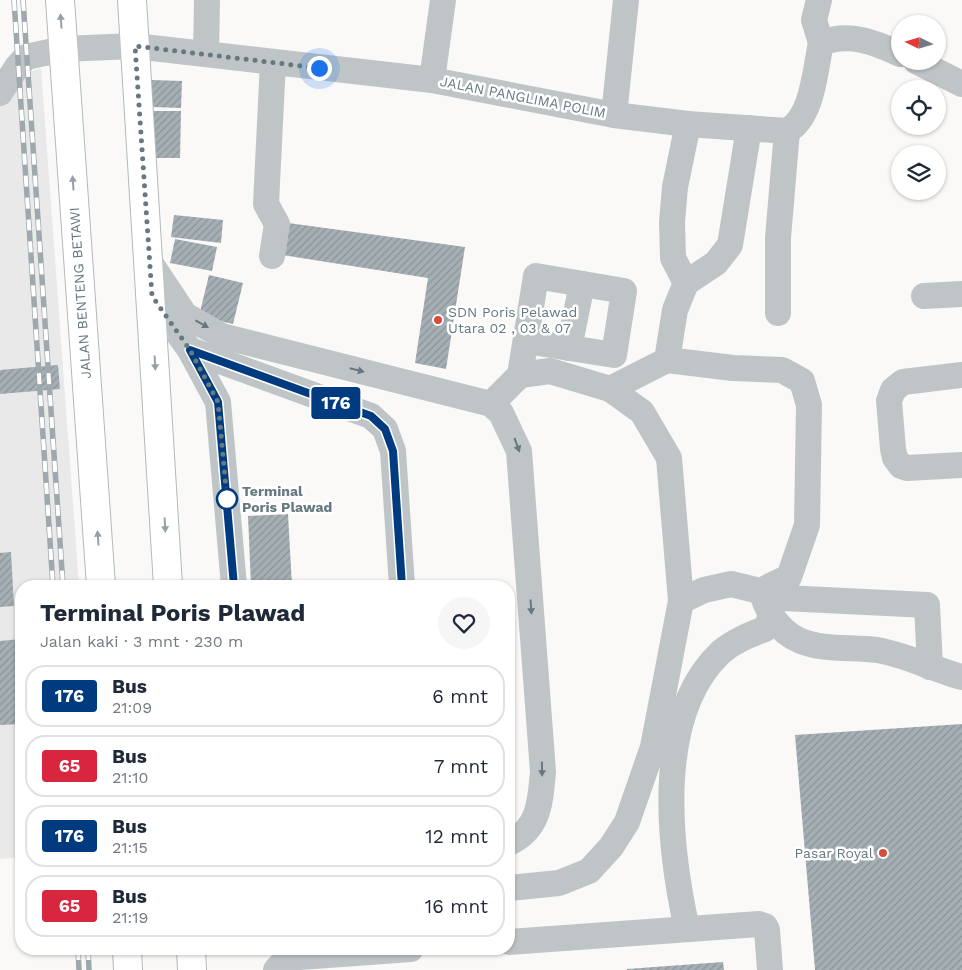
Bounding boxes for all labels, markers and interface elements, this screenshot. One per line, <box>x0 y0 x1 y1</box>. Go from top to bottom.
one-way arrow <box>57 13 65 29</box>
north arrow <box>891 15 946 70</box>
map controls <box>891 15 946 200</box>
your location <box>307 56 332 81</box>
street label: JALAN PANGLIMA POLIM <box>439 73 607 121</box>
button: locate <box>891 80 946 135</box>
button: layers <box>891 145 946 200</box>
one-way arrow <box>68 175 76 191</box>
street label: JALAN BENTENG BETAWI <box>66 207 94 379</box>
place label: SDN Poris Pelawad Utara 02 , 03 & 07 <box>448 304 577 336</box>
marker: SDN Poris Pelawad Utara 02 , 03 & 07 <box>432 314 444 326</box>
one-way arrow <box>195 320 208 329</box>
one-way arrow <box>152 355 160 371</box>
one-way arrow <box>349 366 364 374</box>
line badge: 176 <box>307 387 365 419</box>
text: 176 <box>321 392 351 413</box>
one-way arrow <box>513 438 521 452</box>
place label: Terminal Poris Plawad <box>242 483 332 515</box>
marker: Terminal Poris Plawad <box>216 488 238 510</box>
one-way arrow <box>161 517 169 533</box>
one-way arrow <box>93 529 101 545</box>
button: heart <box>438 597 490 649</box>
text: Terminal Poris Plawad <box>40 599 305 627</box>
one-way arrow <box>527 599 535 615</box>
text: Jalan kaki · 3 mnt · 230 m <box>40 632 243 651</box>
text: Bus <box>112 675 147 698</box>
text: 176 <box>55 685 84 706</box>
text: 6 mnt <box>432 685 488 708</box>
text: 21:09 <box>112 698 152 717</box>
text: Bus <box>112 745 147 768</box>
text: 65 <box>59 755 80 776</box>
text: 7 mnt <box>434 755 488 778</box>
one-way arrow <box>538 761 546 777</box>
text: 21:10 <box>112 768 149 787</box>
text: Bus <box>112 815 147 838</box>
text: 176 <box>55 825 84 846</box>
text: 12 mnt <box>425 825 488 848</box>
text: 21:15 <box>112 838 148 857</box>
place label: Pasar Royal <box>795 845 874 861</box>
marker: Pasar Royal <box>877 847 889 859</box>
text: Bus <box>112 885 147 908</box>
text: 65 <box>59 895 80 916</box>
text: 16 mnt <box>425 895 488 918</box>
text: 21:19 <box>112 908 148 927</box>

